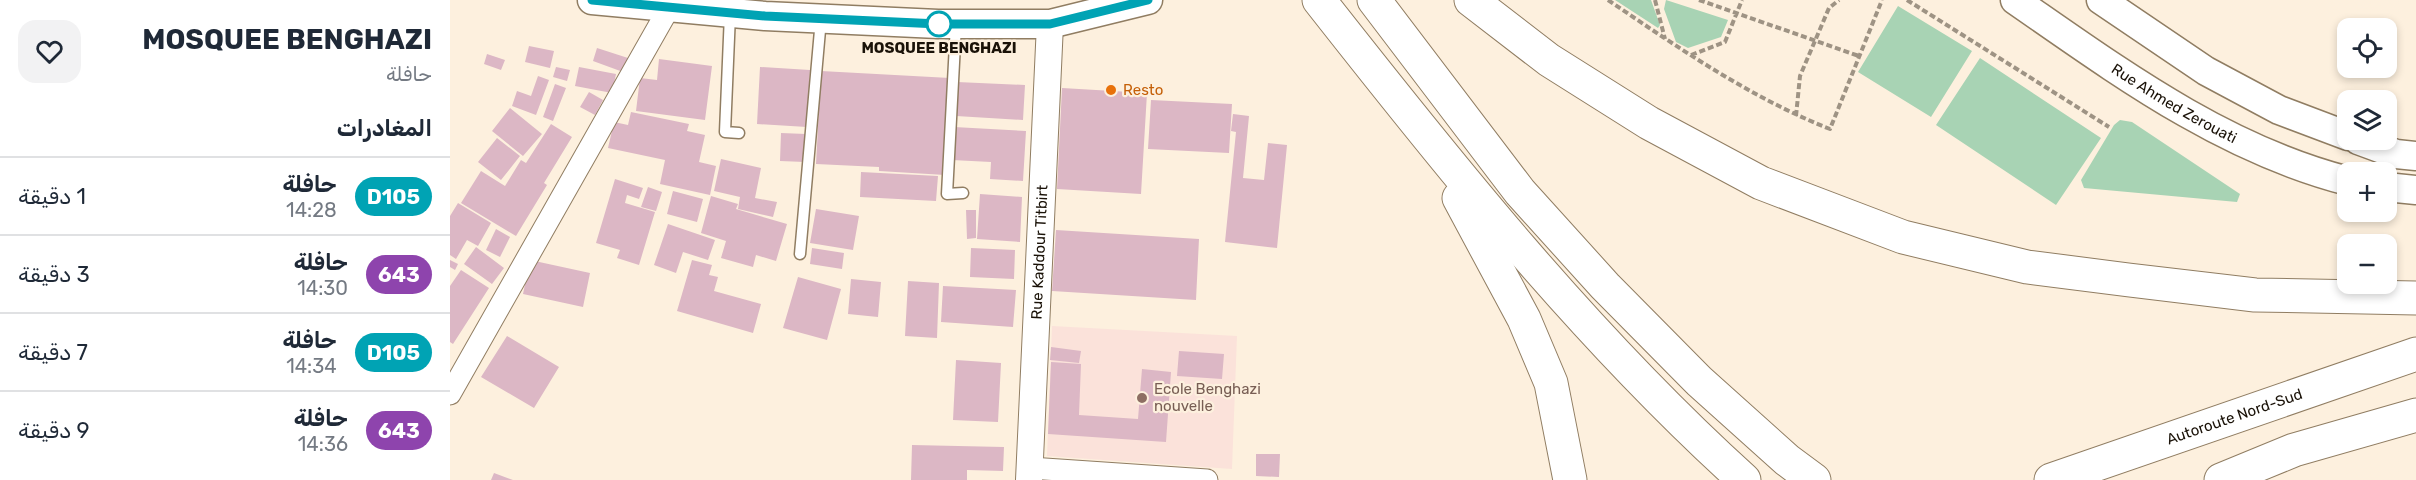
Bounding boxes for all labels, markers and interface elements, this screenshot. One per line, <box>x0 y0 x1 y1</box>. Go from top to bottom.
marker: MOSQUEE BENGHAZI <box>926 11 952 37</box>
map controls <box>2337 18 2397 294</box>
button: locate <box>2337 18 2397 78</box>
button: heart <box>18 20 81 83</box>
text: MOSQUEE BENGHAZI <box>142 23 432 56</box>
place label: MOSQUEE BENGHAZI <box>861 39 1017 57</box>
street label: Rue Ahmed Zerouati <box>2108 60 2240 147</box>
text: حافلة <box>386 62 432 86</box>
place label: Resto <box>1123 81 1163 99</box>
marker: Resto <box>1104 83 1118 97</box>
button: layers <box>2337 90 2397 150</box>
text: المغادرات <box>337 115 432 142</box>
button: + <box>2337 162 2397 222</box>
text: حافلة <box>282 171 337 198</box>
text: 1 دقيقة <box>18 183 86 210</box>
text: D105 <box>367 184 420 209</box>
street label: Rue Kaddour Titbirt <box>1027 184 1052 320</box>
text: 14:28 <box>286 198 337 222</box>
button: − <box>2337 234 2397 294</box>
text: حافلة <box>294 249 348 276</box>
text: 3 دقيقة <box>18 261 90 288</box>
text: 643 <box>378 262 420 287</box>
text: 14:30 <box>297 276 348 300</box>
text: حافلة <box>282 327 337 354</box>
text: 7 دقيقة <box>18 339 88 366</box>
text: D105 <box>367 340 420 365</box>
text: 14:34 <box>286 354 337 378</box>
place label: Ecole Benghazi nouvelle <box>1154 380 1261 415</box>
street label: Autoroute Nord-Sud <box>2164 385 2305 448</box>
marker: Ecole Benghazi nouvelle <box>1135 391 1149 405</box>
text: حافلة <box>294 405 348 432</box>
text: 9 دقيقة <box>18 417 90 444</box>
text: 643 <box>378 418 420 443</box>
text: 14:36 <box>298 432 348 456</box>

